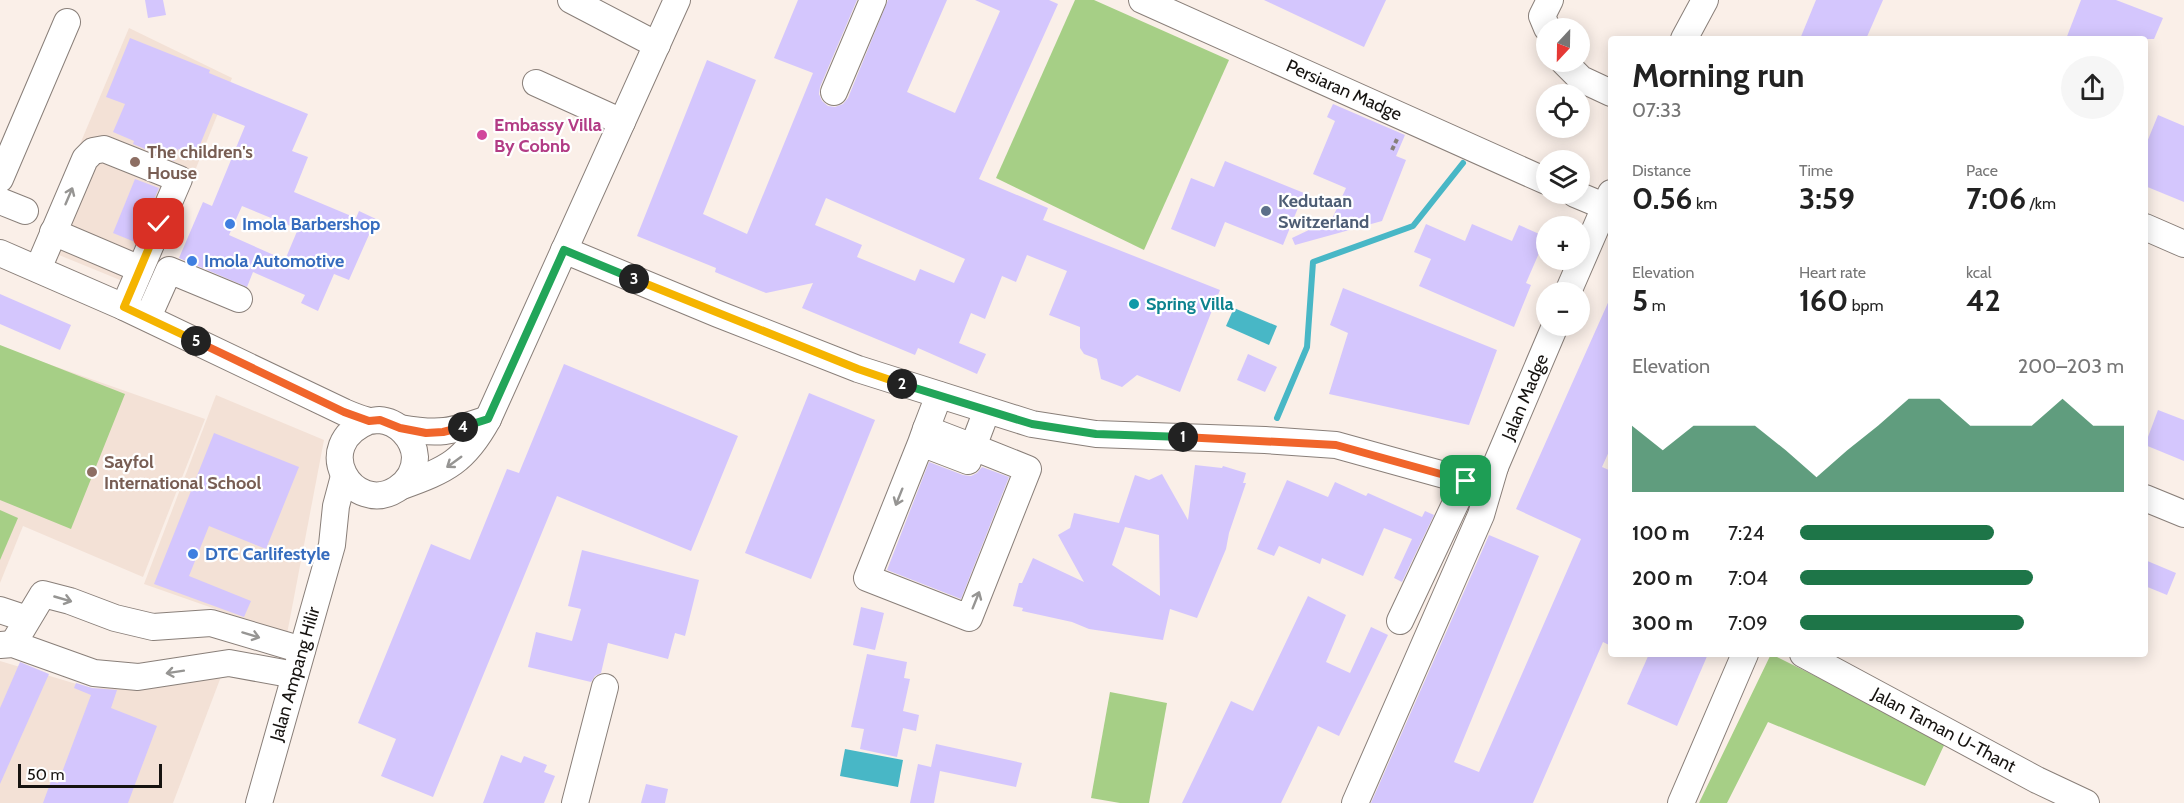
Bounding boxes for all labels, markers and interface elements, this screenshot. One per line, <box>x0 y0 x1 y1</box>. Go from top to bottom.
north arrow <box>1536 18 1590 72</box>
map controls <box>1536 18 1590 336</box>
street label: Persiaran Madge <box>1283 55 1405 125</box>
text: Morning run <box>1632 55 1804 95</box>
button: share <box>2061 56 2124 119</box>
button: locate <box>1536 84 1590 138</box>
text: 07:33 <box>1632 98 1682 122</box>
place label: Embassy Villa By Cobnb <box>494 114 602 157</box>
marker: Embassy Villa By Cobnb <box>475 128 489 142</box>
place label: The children's House <box>147 141 253 184</box>
button: layers <box>1536 150 1590 204</box>
marker: The children's House <box>128 155 142 169</box>
text: Distance <box>1632 161 1691 180</box>
text: Time <box>1799 161 1833 180</box>
text: Pace <box>1966 161 1998 180</box>
text: 0.56 <box>1632 180 1692 217</box>
text: 3:59 <box>1799 180 1855 217</box>
text: 7:06 <box>1966 180 2026 217</box>
one-way arrow <box>64 187 75 206</box>
place label: Kedutaan Switzerland <box>1278 190 1369 233</box>
text: km <box>1692 194 1717 213</box>
text: /km <box>2026 194 2056 213</box>
pin <box>133 198 184 249</box>
marker: Kedutaan Switzerland <box>1259 204 1273 218</box>
icon: check <box>142 207 175 240</box>
place label: Imola Barbershop <box>242 213 380 235</box>
button: + <box>1536 216 1590 270</box>
marker: Imola Barbershop <box>223 217 237 231</box>
place label: Imola Automotive <box>204 250 344 272</box>
marker: Imola Automotive <box>185 254 199 268</box>
text: Elevation <box>1632 263 1695 282</box>
text: Heart rate <box>1799 263 1866 282</box>
text: kcal <box>1966 263 1992 282</box>
pin: 3 <box>619 264 649 294</box>
text: 3 <box>630 269 638 288</box>
button: − <box>1536 282 1590 336</box>
text: 5 <box>1632 282 1648 319</box>
text: 160 <box>1799 282 1848 319</box>
text: 42 <box>1966 282 2001 319</box>
place label: Spring Villa <box>1146 293 1234 315</box>
text: m <box>1648 296 1666 315</box>
text: bpm <box>1848 296 1884 315</box>
marker: Spring Villa <box>1127 297 1141 311</box>
pin: 5 <box>181 326 211 356</box>
text: 5 <box>192 331 200 350</box>
street label: Jalan Madge <box>1497 351 1553 444</box>
text: Elevation <box>1632 354 1710 378</box>
text: 200–203 m <box>2018 354 2124 378</box>
pin: 2 <box>887 369 917 399</box>
text: 2 <box>898 374 906 393</box>
pin: 4 <box>448 412 478 442</box>
text: 4 <box>458 417 468 436</box>
pin: 1 <box>1168 422 1198 452</box>
text: 1 <box>1180 427 1186 446</box>
place label: Sayfol International School <box>104 451 261 494</box>
pin <box>1440 455 1491 506</box>
one-way arrow <box>446 456 462 469</box>
icon: arrive <box>1449 464 1482 497</box>
marker: Sayfol International School <box>85 465 99 479</box>
one-way arrow <box>893 487 904 506</box>
text: 100 m <box>1632 521 1690 545</box>
text: 7:24 <box>1728 521 1764 545</box>
place label: DTC Carlifestyle <box>205 543 330 565</box>
marker: DTC Carlifestyle <box>186 547 200 561</box>
text: 200 m <box>1632 566 1693 590</box>
text: 7:04 <box>1728 566 1768 590</box>
one-way arrow <box>971 591 982 609</box>
one-way arrow <box>53 594 72 605</box>
street label: Jalan Ampang Hilir <box>265 604 325 745</box>
text: 300 m <box>1632 611 1693 635</box>
text: 7:09 <box>1728 611 1768 635</box>
one-way arrow <box>241 630 260 641</box>
one-way arrow <box>165 666 185 677</box>
street label: Jalan Taman U-Thant <box>1868 682 2020 777</box>
scale bar <box>18 761 162 788</box>
text: 50 m <box>27 765 64 784</box>

